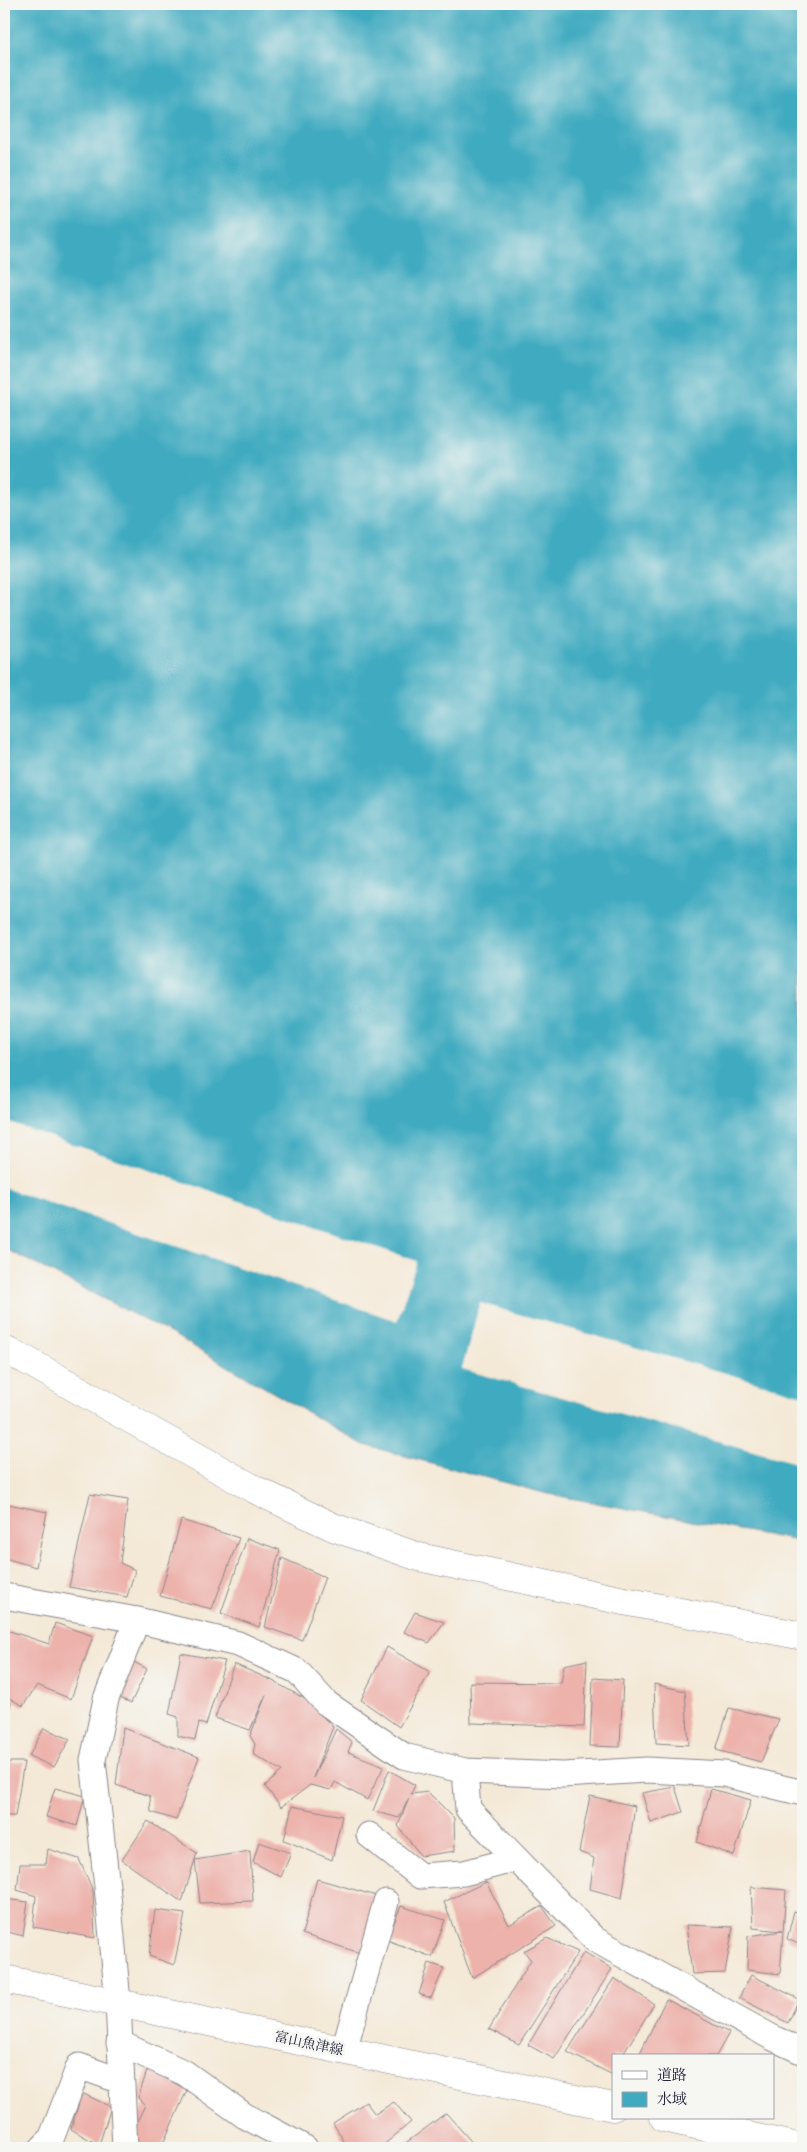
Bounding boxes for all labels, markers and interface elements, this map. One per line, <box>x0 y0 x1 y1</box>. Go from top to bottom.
street label: 富山魚津線 <box>273 2027 345 2059</box>
legend <box>612 2054 774 2120</box>
text: 道路 <box>657 2065 687 2084</box>
text: 水域 <box>657 2089 687 2108</box>

